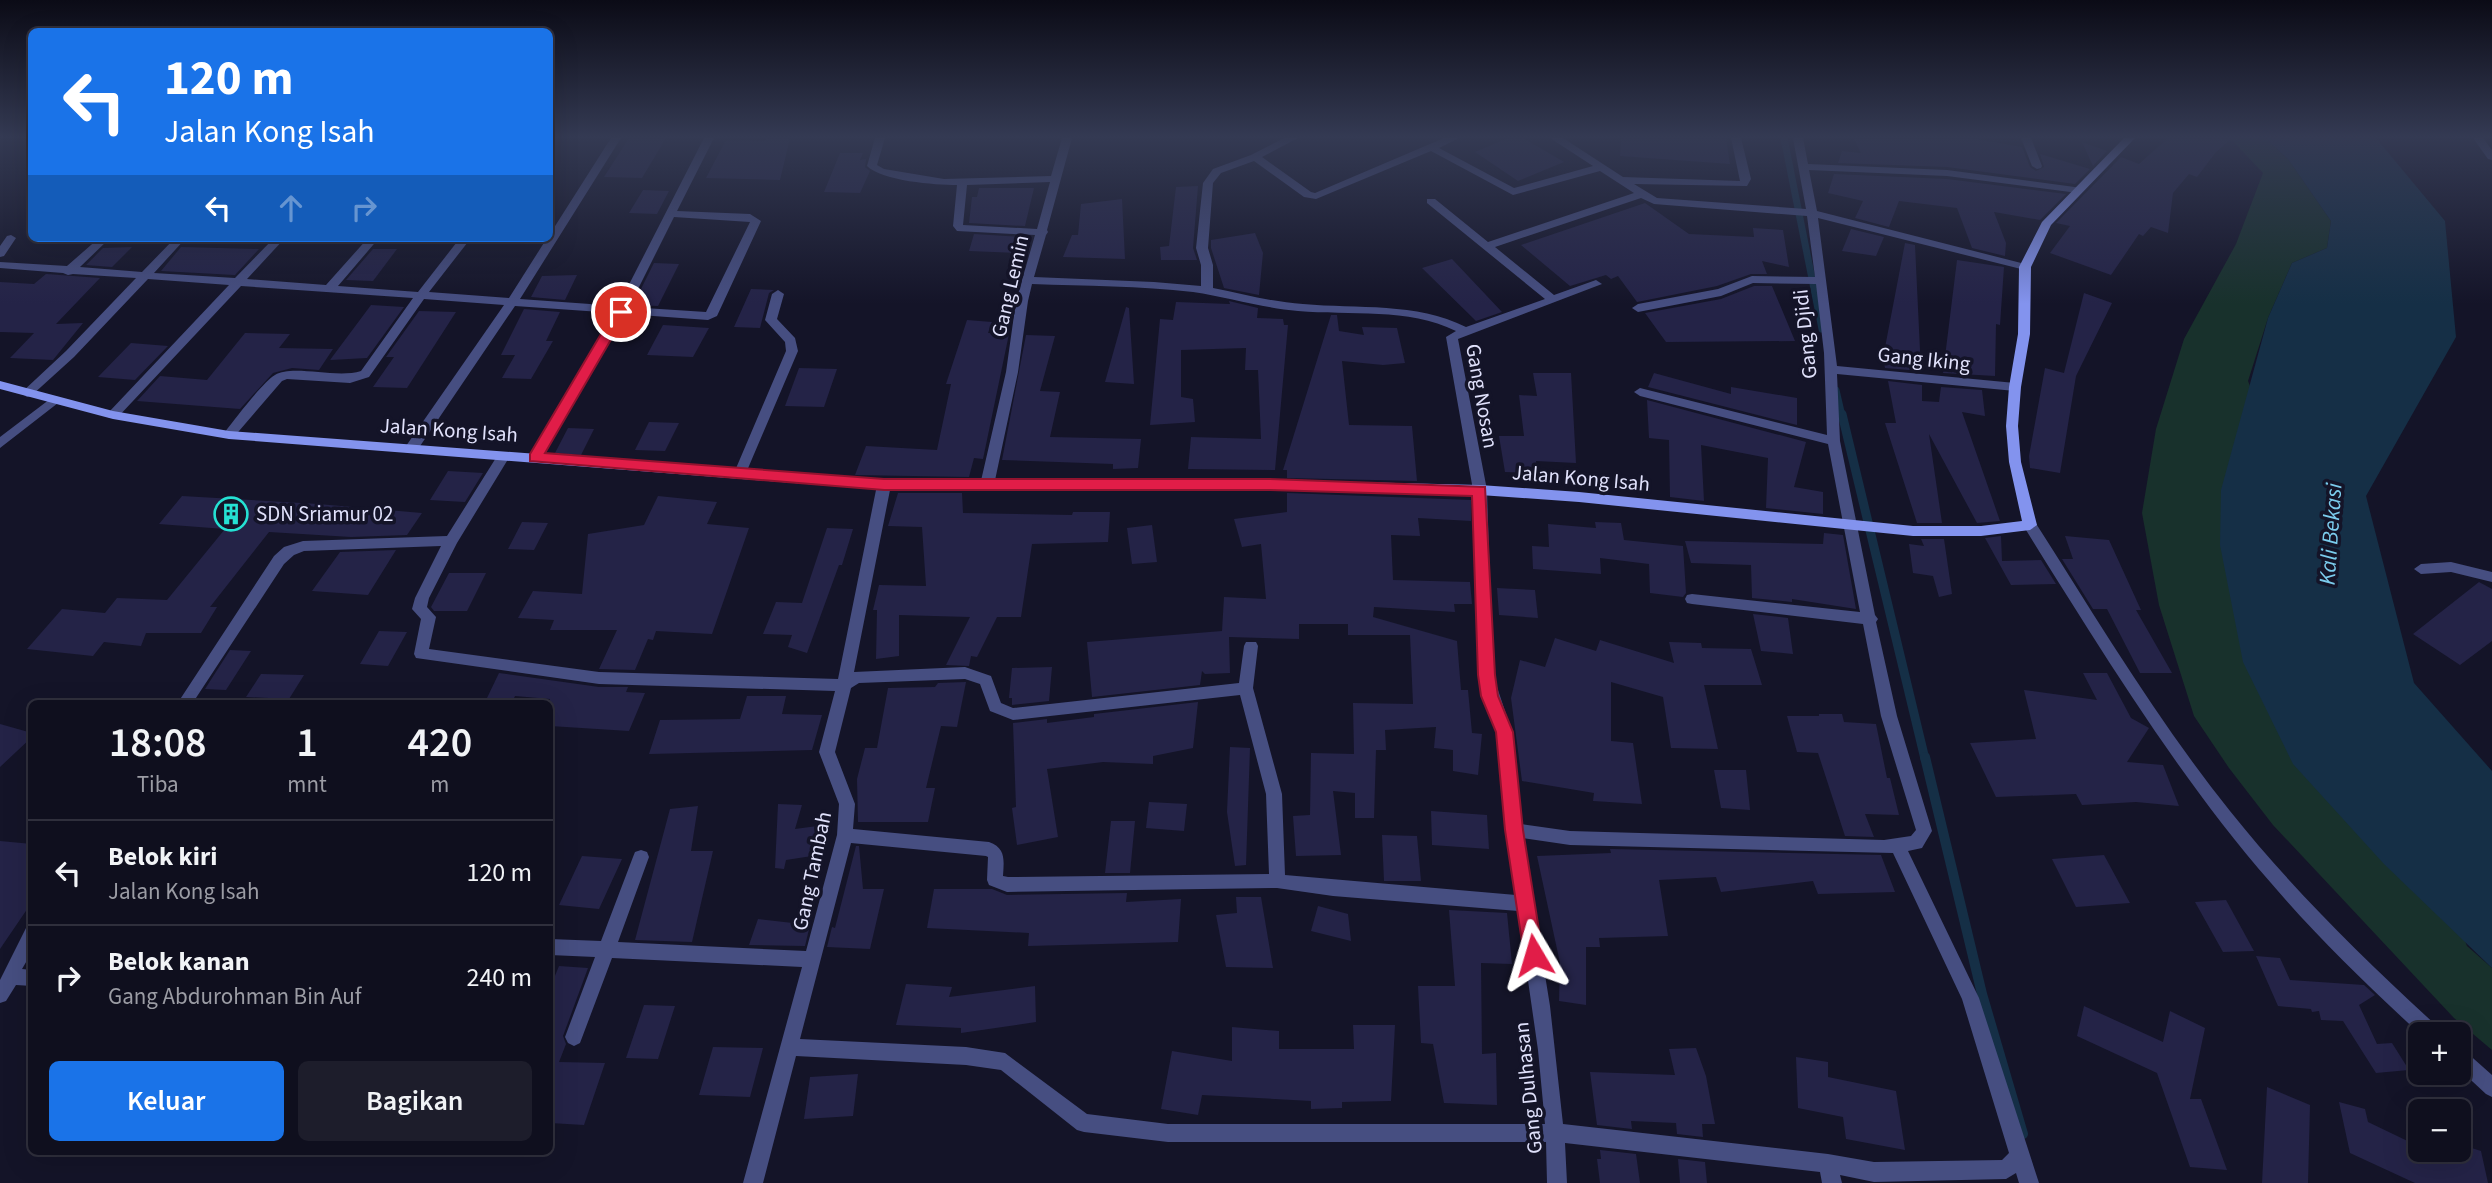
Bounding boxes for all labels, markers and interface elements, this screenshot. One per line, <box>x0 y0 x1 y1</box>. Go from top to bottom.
text: 120 m <box>164 44 293 114</box>
icon: left <box>49 56 140 147</box>
text: Jalan Kong Isah <box>164 109 375 155</box>
icon: left <box>199 189 237 227</box>
icon: ahead <box>272 189 310 227</box>
icon: right <box>345 189 383 227</box>
street label: Gang Lemin <box>984 232 1036 340</box>
pin <box>591 282 651 342</box>
street label: Gang Djidi <box>1785 288 1825 380</box>
icon: arrive <box>602 293 640 331</box>
street label: Gang Iking <box>1876 339 1972 379</box>
street label: Gang Nosan <box>1458 341 1506 451</box>
street label: Jalan Kong Isah <box>379 410 519 450</box>
street label: Jalan Kong Isah <box>1511 457 1651 499</box>
water label: Kali Bekasi <box>2310 481 2351 586</box>
building icon: SDN Sriamur 02 <box>212 495 250 533</box>
place label: SDN Sriamur 02 <box>256 499 393 529</box>
text: 18:08 <box>109 713 207 773</box>
text: 1 <box>296 713 318 773</box>
text: 420 <box>408 713 472 773</box>
text: Tiba <box>137 768 179 801</box>
text: mnt <box>287 768 327 801</box>
text: m <box>430 768 449 801</box>
street label: Gang Tambah <box>785 809 839 933</box>
text: Belok kiri <box>108 838 217 875</box>
icon: left <box>49 854 87 892</box>
text: 120 m <box>466 854 532 891</box>
text: Jalan Kong Isah <box>108 875 259 908</box>
position arrow <box>1497 918 1571 992</box>
text: Belok kanan <box>108 943 250 980</box>
icon: right <box>49 959 87 997</box>
text: 240 m <box>466 959 532 996</box>
text: Gang Abdurohman Bin Auf <box>108 980 362 1013</box>
street label: Gang Dulhasan <box>1506 1021 1550 1155</box>
map controls <box>2408 1022 2471 1162</box>
button: + <box>2408 1022 2471 1085</box>
button: Keluar <box>49 1061 284 1141</box>
button: Bagikan <box>298 1061 532 1141</box>
button: − <box>2408 1099 2471 1162</box>

